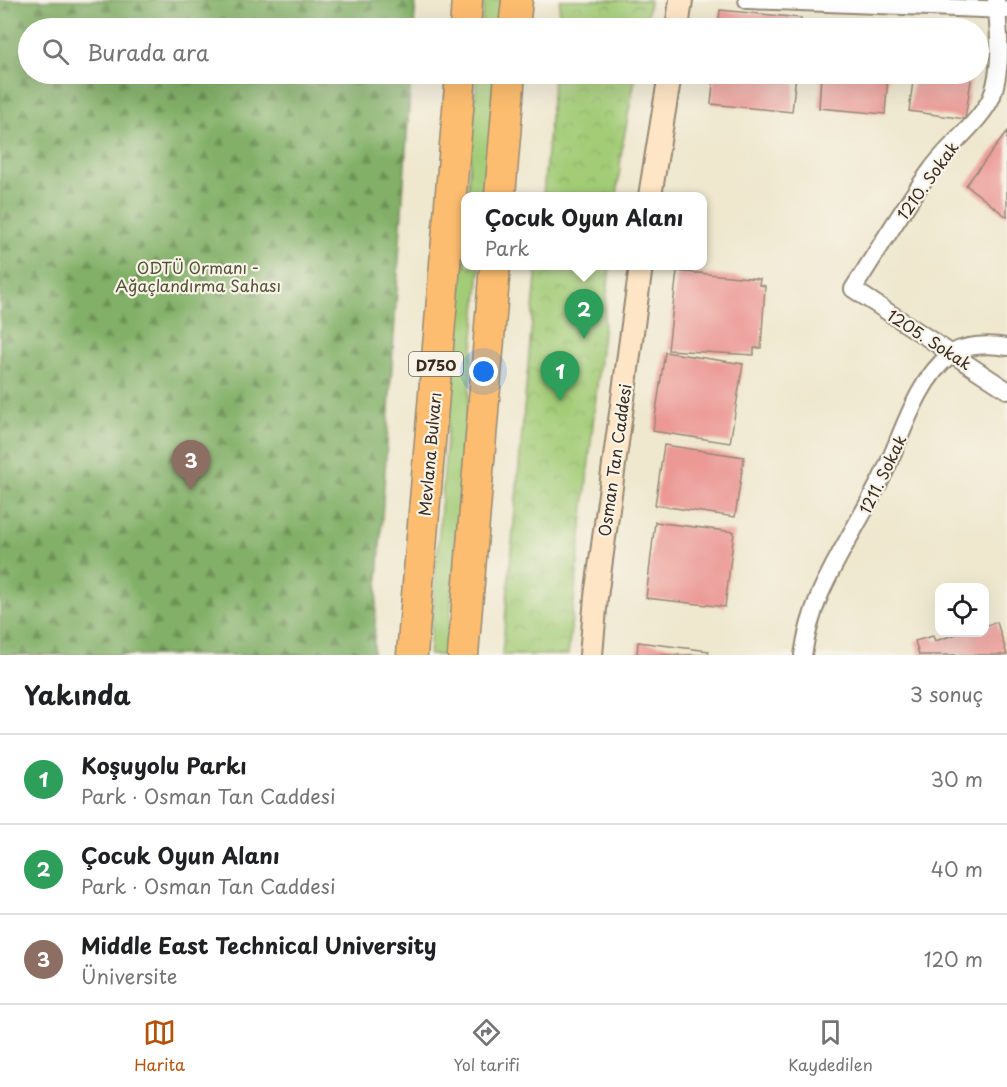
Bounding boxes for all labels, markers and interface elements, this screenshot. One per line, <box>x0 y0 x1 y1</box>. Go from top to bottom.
search box <box>18 18 989 84</box>
icon: search <box>39 35 72 68</box>
text: Burada ara <box>87 35 209 68</box>
street label: 1210. Sokak <box>890 136 964 224</box>
popup <box>461 192 707 270</box>
text: Çocuk Oyun Alanı <box>485 200 683 233</box>
text: Park <box>485 233 529 263</box>
park label: ODTÜ Ormanı - Ağaçlandırma Sahası <box>115 255 281 297</box>
pin: 2 <box>564 290 604 339</box>
street label: 1205. Sokak <box>883 303 977 375</box>
road number: D750 <box>409 352 463 376</box>
pin: 1 <box>540 352 580 401</box>
your location <box>469 357 498 386</box>
street label: Osman Tan Caddesi <box>591 382 637 538</box>
street label: Mevlana Bulvarı <box>412 391 446 517</box>
street label: 1211. Sokak <box>853 430 911 518</box>
pin: 3 <box>172 440 210 490</box>
map controls <box>935 583 989 637</box>
button: locate <box>935 583 989 637</box>
text: Yakında <box>24 675 131 714</box>
text: 3 sonuç <box>910 679 983 709</box>
text: Koşuyolu Parkı <box>81 748 246 781</box>
text: 1 <box>39 764 48 794</box>
text: 30 m <box>930 764 983 794</box>
text: Park · Osman Tan Caddesi <box>81 781 336 811</box>
text: Çocuk Oyun Alanı <box>81 838 279 871</box>
text: 2 <box>36 854 51 884</box>
text: 40 m <box>931 854 983 884</box>
text: Park · Osman Tan Caddesi <box>81 871 336 901</box>
text: Middle East Technical University <box>81 928 436 961</box>
text: 3 <box>37 944 50 974</box>
text: 120 m <box>924 944 983 974</box>
text: Üniversite <box>81 961 177 991</box>
tab: Harita <box>134 1016 185 1076</box>
tab: Yol tarifi <box>453 1016 520 1076</box>
tab: Kaydedilen <box>788 1016 873 1076</box>

